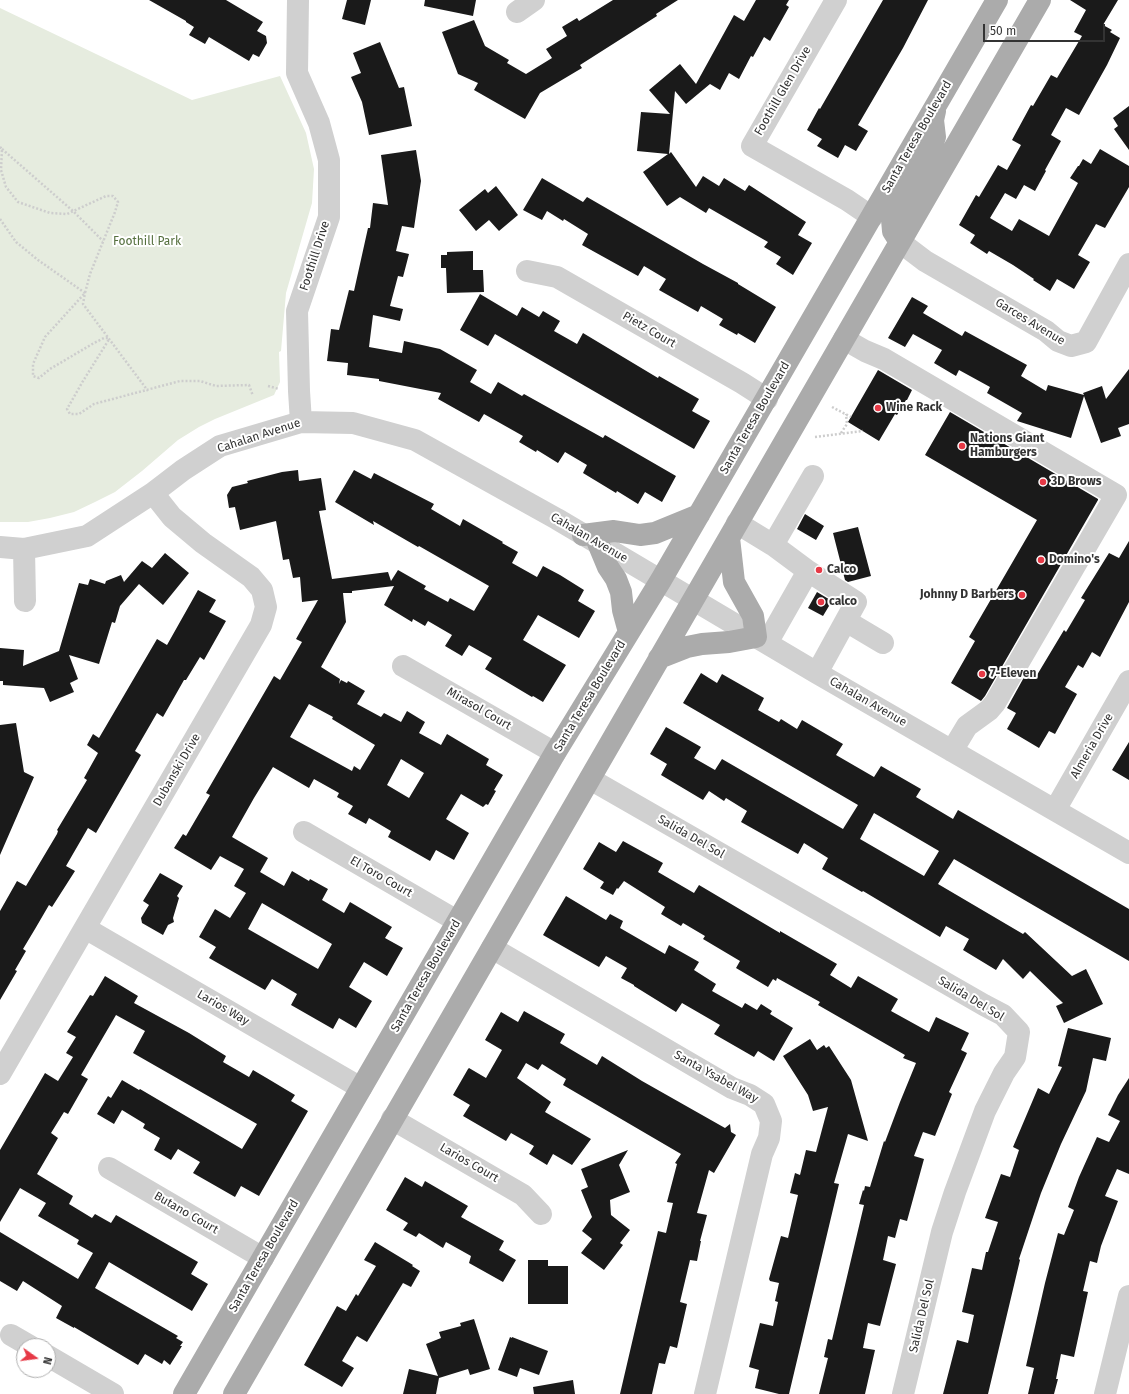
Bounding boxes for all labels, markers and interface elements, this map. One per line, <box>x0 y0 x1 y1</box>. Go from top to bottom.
scale bar <box>985 16 1107 42</box>
text: 50 m <box>990 24 1016 38</box>
street label: Foothill Glen Drive <box>752 44 814 138</box>
street label: Santa Teresa Boulevard <box>879 78 955 196</box>
street label: Foothill Drive <box>297 219 333 293</box>
park label: Foothill Park <box>113 235 181 249</box>
street label: Garces Avenue <box>992 295 1068 349</box>
street label: Pietz Court <box>620 309 678 351</box>
street label: Santa Teresa Boulevard <box>717 359 793 477</box>
place label: Wine Rack <box>886 401 942 415</box>
marker: Wine Rack <box>873 403 883 413</box>
street label: Cahalan Avenue <box>216 416 302 456</box>
place label: Nations Giant Hamburgers <box>970 432 1044 460</box>
marker: Nations Giant Hamburgers <box>957 441 967 451</box>
place label: 3D Brows <box>1051 475 1102 489</box>
marker: 3D Brows <box>1038 477 1048 487</box>
street label: Cahalan Avenue <box>548 510 630 566</box>
place label: Domino's <box>1049 553 1100 567</box>
marker: Domino's <box>1036 555 1046 565</box>
place label: Calco <box>827 563 856 577</box>
marker: Calco <box>814 565 824 575</box>
place label: Johnny D Barbers <box>920 588 1014 602</box>
marker: Johnny D Barbers <box>1017 590 1027 600</box>
place label: calco <box>829 595 857 609</box>
marker: calco <box>816 597 826 607</box>
street label: Santa Teresa Boulevard <box>551 638 629 754</box>
place label: 7-Eleven <box>990 667 1036 681</box>
marker: 7-Eleven <box>977 669 987 679</box>
street label: Cahalan Avenue <box>827 674 909 730</box>
street label: Mirasol Court <box>444 685 514 733</box>
street label: Almeria Drive <box>1067 711 1117 781</box>
street label: Dubanski Drive <box>150 731 204 809</box>
street label: Salida Del Sol <box>655 812 727 862</box>
street label: El Toro Court <box>347 853 415 901</box>
street label: Santa Teresa Boulevard <box>388 917 464 1035</box>
street label: Salida Del Sol <box>935 974 1007 1024</box>
street label: Larios Way <box>194 987 252 1029</box>
street label: Santa Ysabel Way <box>671 1048 761 1106</box>
street label: Larios Court <box>437 1140 501 1186</box>
street label: Butano Court <box>151 1189 221 1237</box>
street label: Santa Teresa Boulevard <box>226 1197 302 1315</box>
street label: Salida Del Sol <box>907 1278 937 1354</box>
north arrow <box>16 1338 56 1378</box>
text: N <box>40 1356 54 1366</box>

